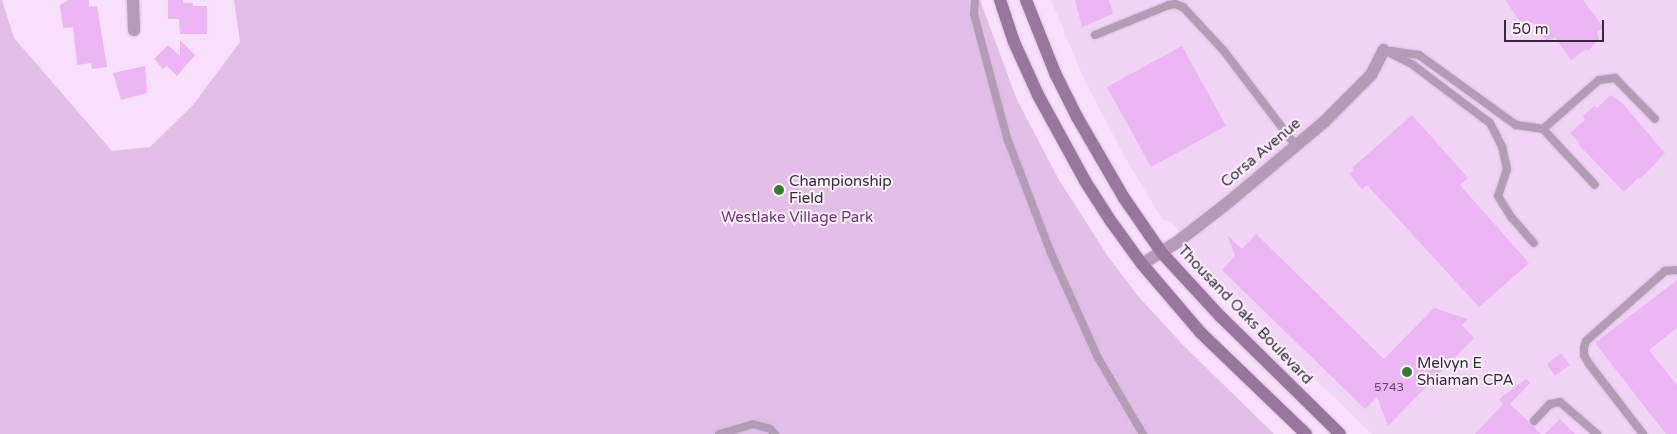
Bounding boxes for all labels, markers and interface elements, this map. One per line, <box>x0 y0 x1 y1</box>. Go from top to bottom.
scale bar <box>1507 10 1607 42</box>
text: 50 m <box>1512 20 1549 38</box>
street label: Corsa Avenue <box>1218 115 1304 191</box>
place label: Championship Field <box>789 172 892 207</box>
marker: Championship Field <box>773 184 785 196</box>
park label: Westlake Village Park <box>721 209 873 227</box>
street label: Thousand Oaks Boulevard <box>1174 242 1316 388</box>
place label: Melvyn E Shiaman CPA <box>1417 354 1514 389</box>
marker: Melvyn E Shiaman CPA <box>1401 366 1413 378</box>
house number: 5743 <box>1374 381 1404 395</box>

